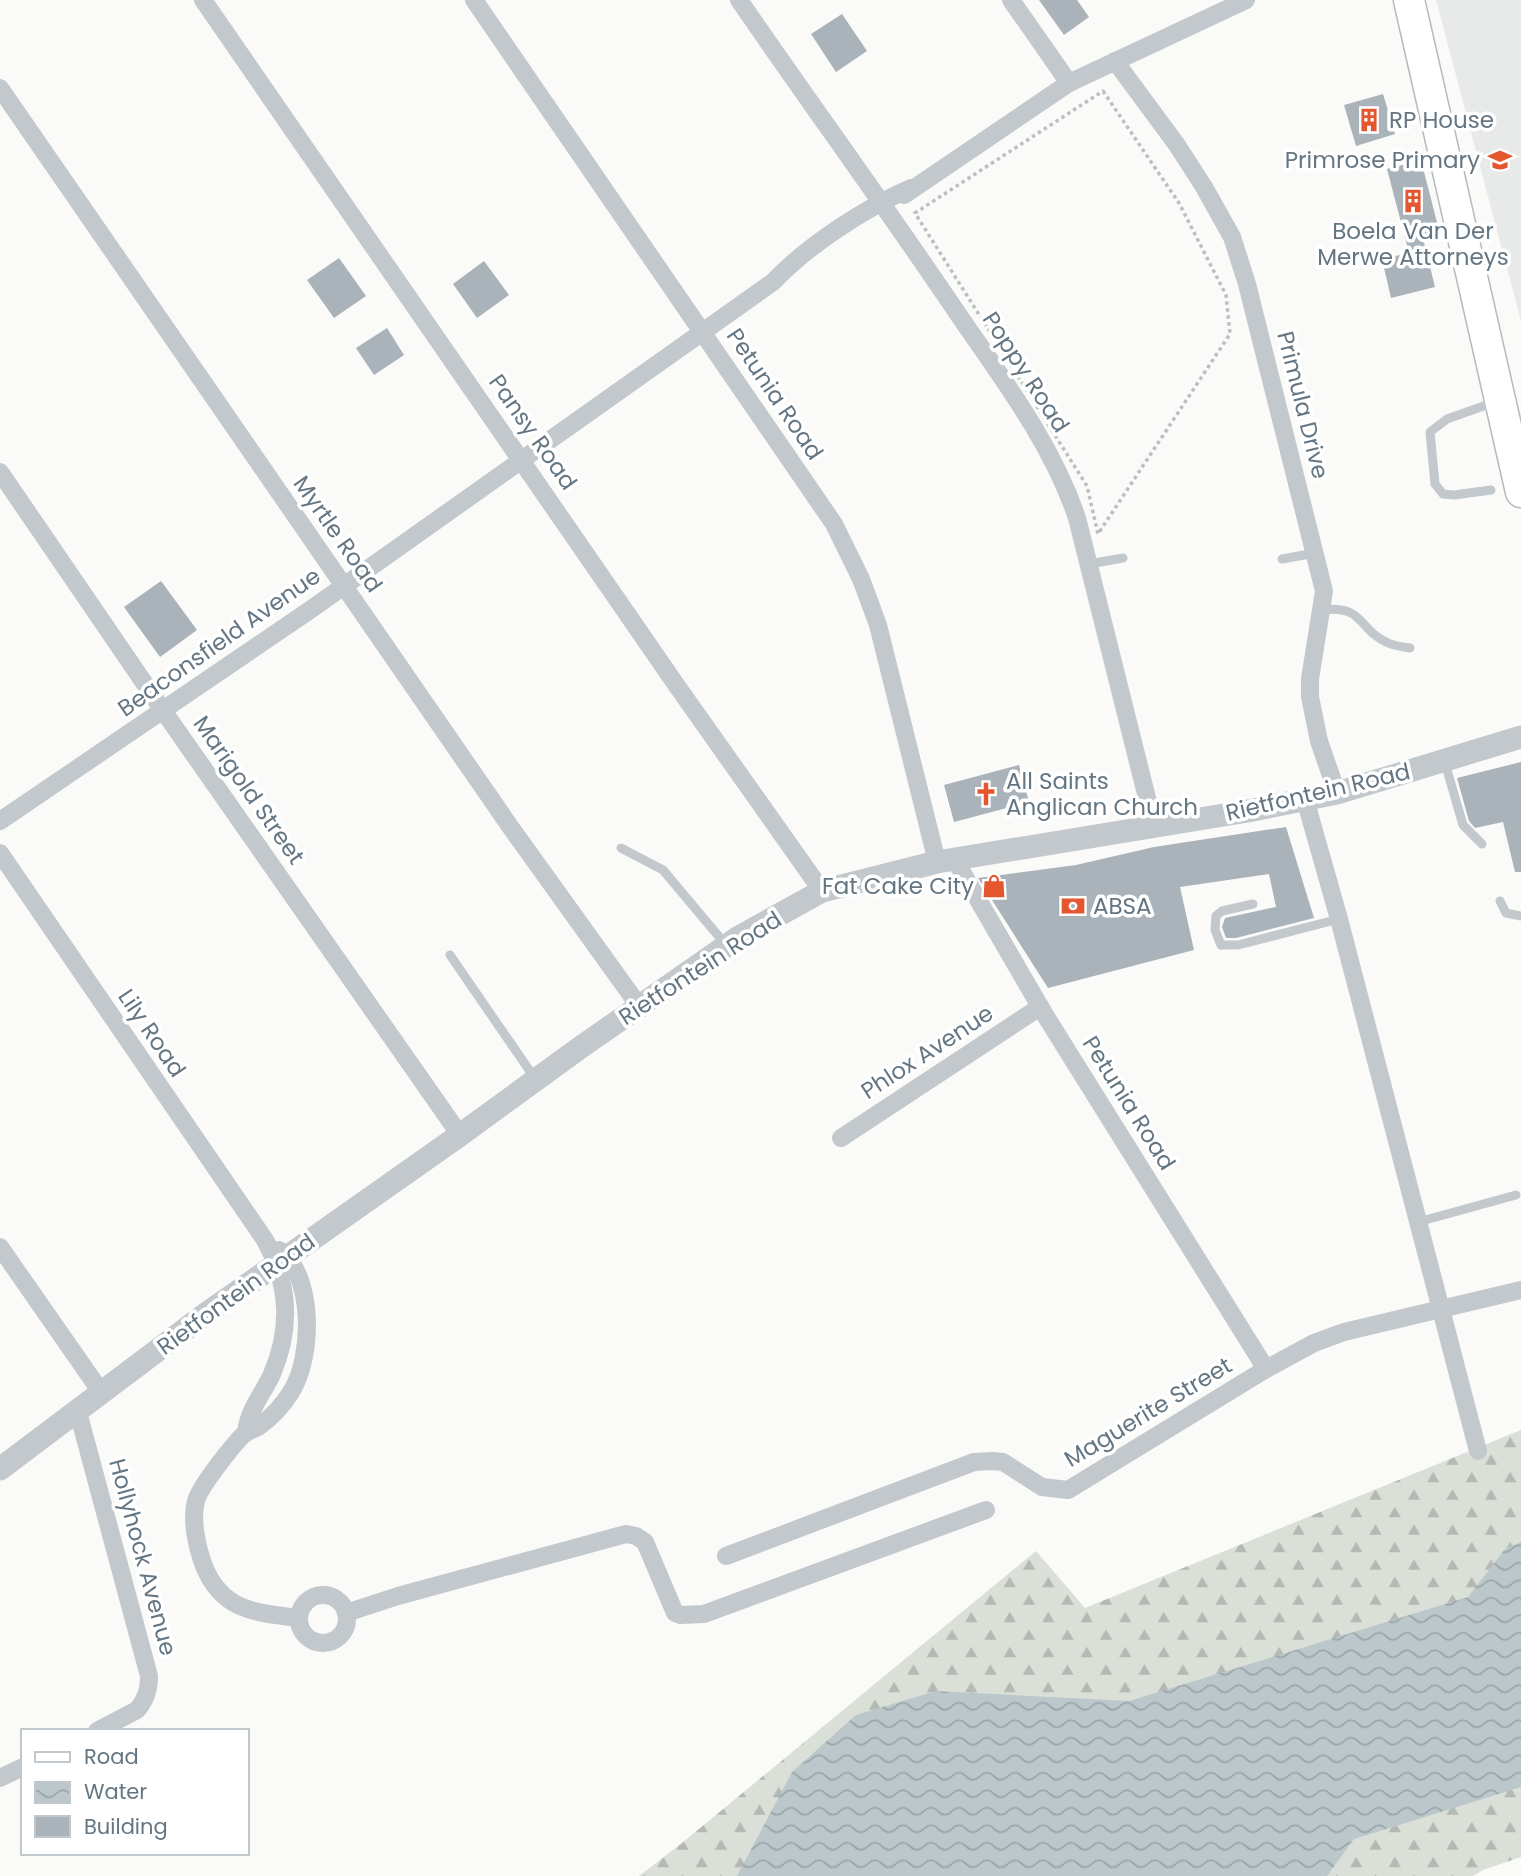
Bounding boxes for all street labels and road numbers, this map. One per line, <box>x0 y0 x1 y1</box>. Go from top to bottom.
street label: Poppy Road <box>975 305 1077 439</box>
street label: Petunia Road <box>719 322 831 466</box>
street label: Primula Drive <box>1269 328 1337 482</box>
street label: Pansy Road <box>481 368 585 496</box>
street label: Myrtle Road <box>286 469 390 599</box>
street label: Beaconsfield Avenue <box>111 560 327 724</box>
street label: Marigold Street <box>186 709 312 871</box>
street label: Rietfontein Road <box>1223 755 1413 829</box>
street label: Rietfontein Road <box>612 903 788 1033</box>
street label: Lily Road <box>111 983 193 1083</box>
street label: Phlox Avenue <box>855 997 999 1107</box>
street label: Petunia Road <box>1075 1030 1183 1176</box>
street label: Rietfontein Road <box>150 1226 322 1362</box>
street label: Maguerite Street <box>1058 1349 1238 1475</box>
street label: Hollyhock Avenue <box>101 1455 185 1659</box>

